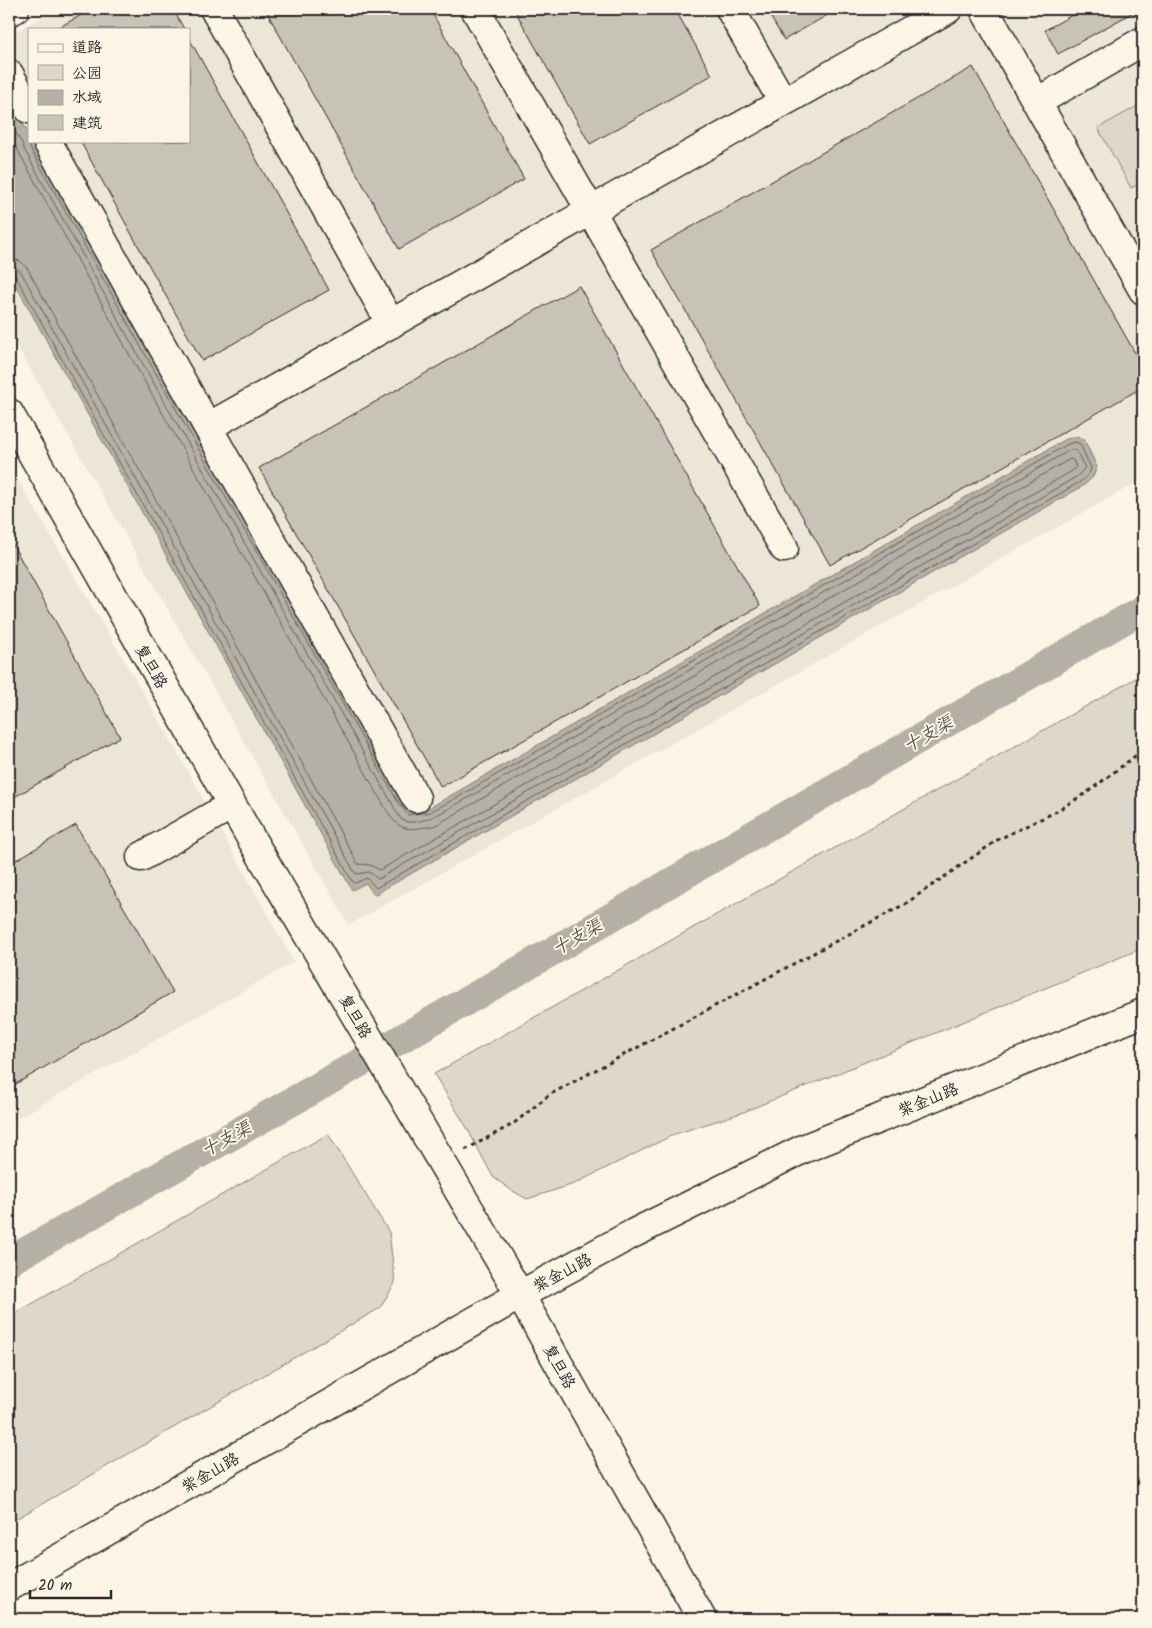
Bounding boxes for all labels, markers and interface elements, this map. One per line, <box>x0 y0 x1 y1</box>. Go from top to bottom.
legend <box>28 28 190 142</box>
text: 道路 <box>72 36 102 60</box>
text: 公园 <box>72 62 102 86</box>
text: 水域 <box>72 86 102 110</box>
text: 建筑 <box>72 112 102 136</box>
street label: 复旦路 <box>128 640 174 694</box>
water label: 十支渠 <box>898 708 961 761</box>
water label: 十支渠 <box>547 911 610 964</box>
street label: 复旦路 <box>332 990 378 1044</box>
street label: 紫金山路 <box>894 1077 963 1124</box>
water label: 十支渠 <box>196 1114 259 1166</box>
street label: 紫金山路 <box>529 1247 597 1299</box>
street label: 复旦路 <box>536 1340 581 1394</box>
street label: 紫金山路 <box>177 1446 245 1500</box>
scale bar <box>30 1568 111 1600</box>
text: 20 m <box>38 1574 72 1598</box>

